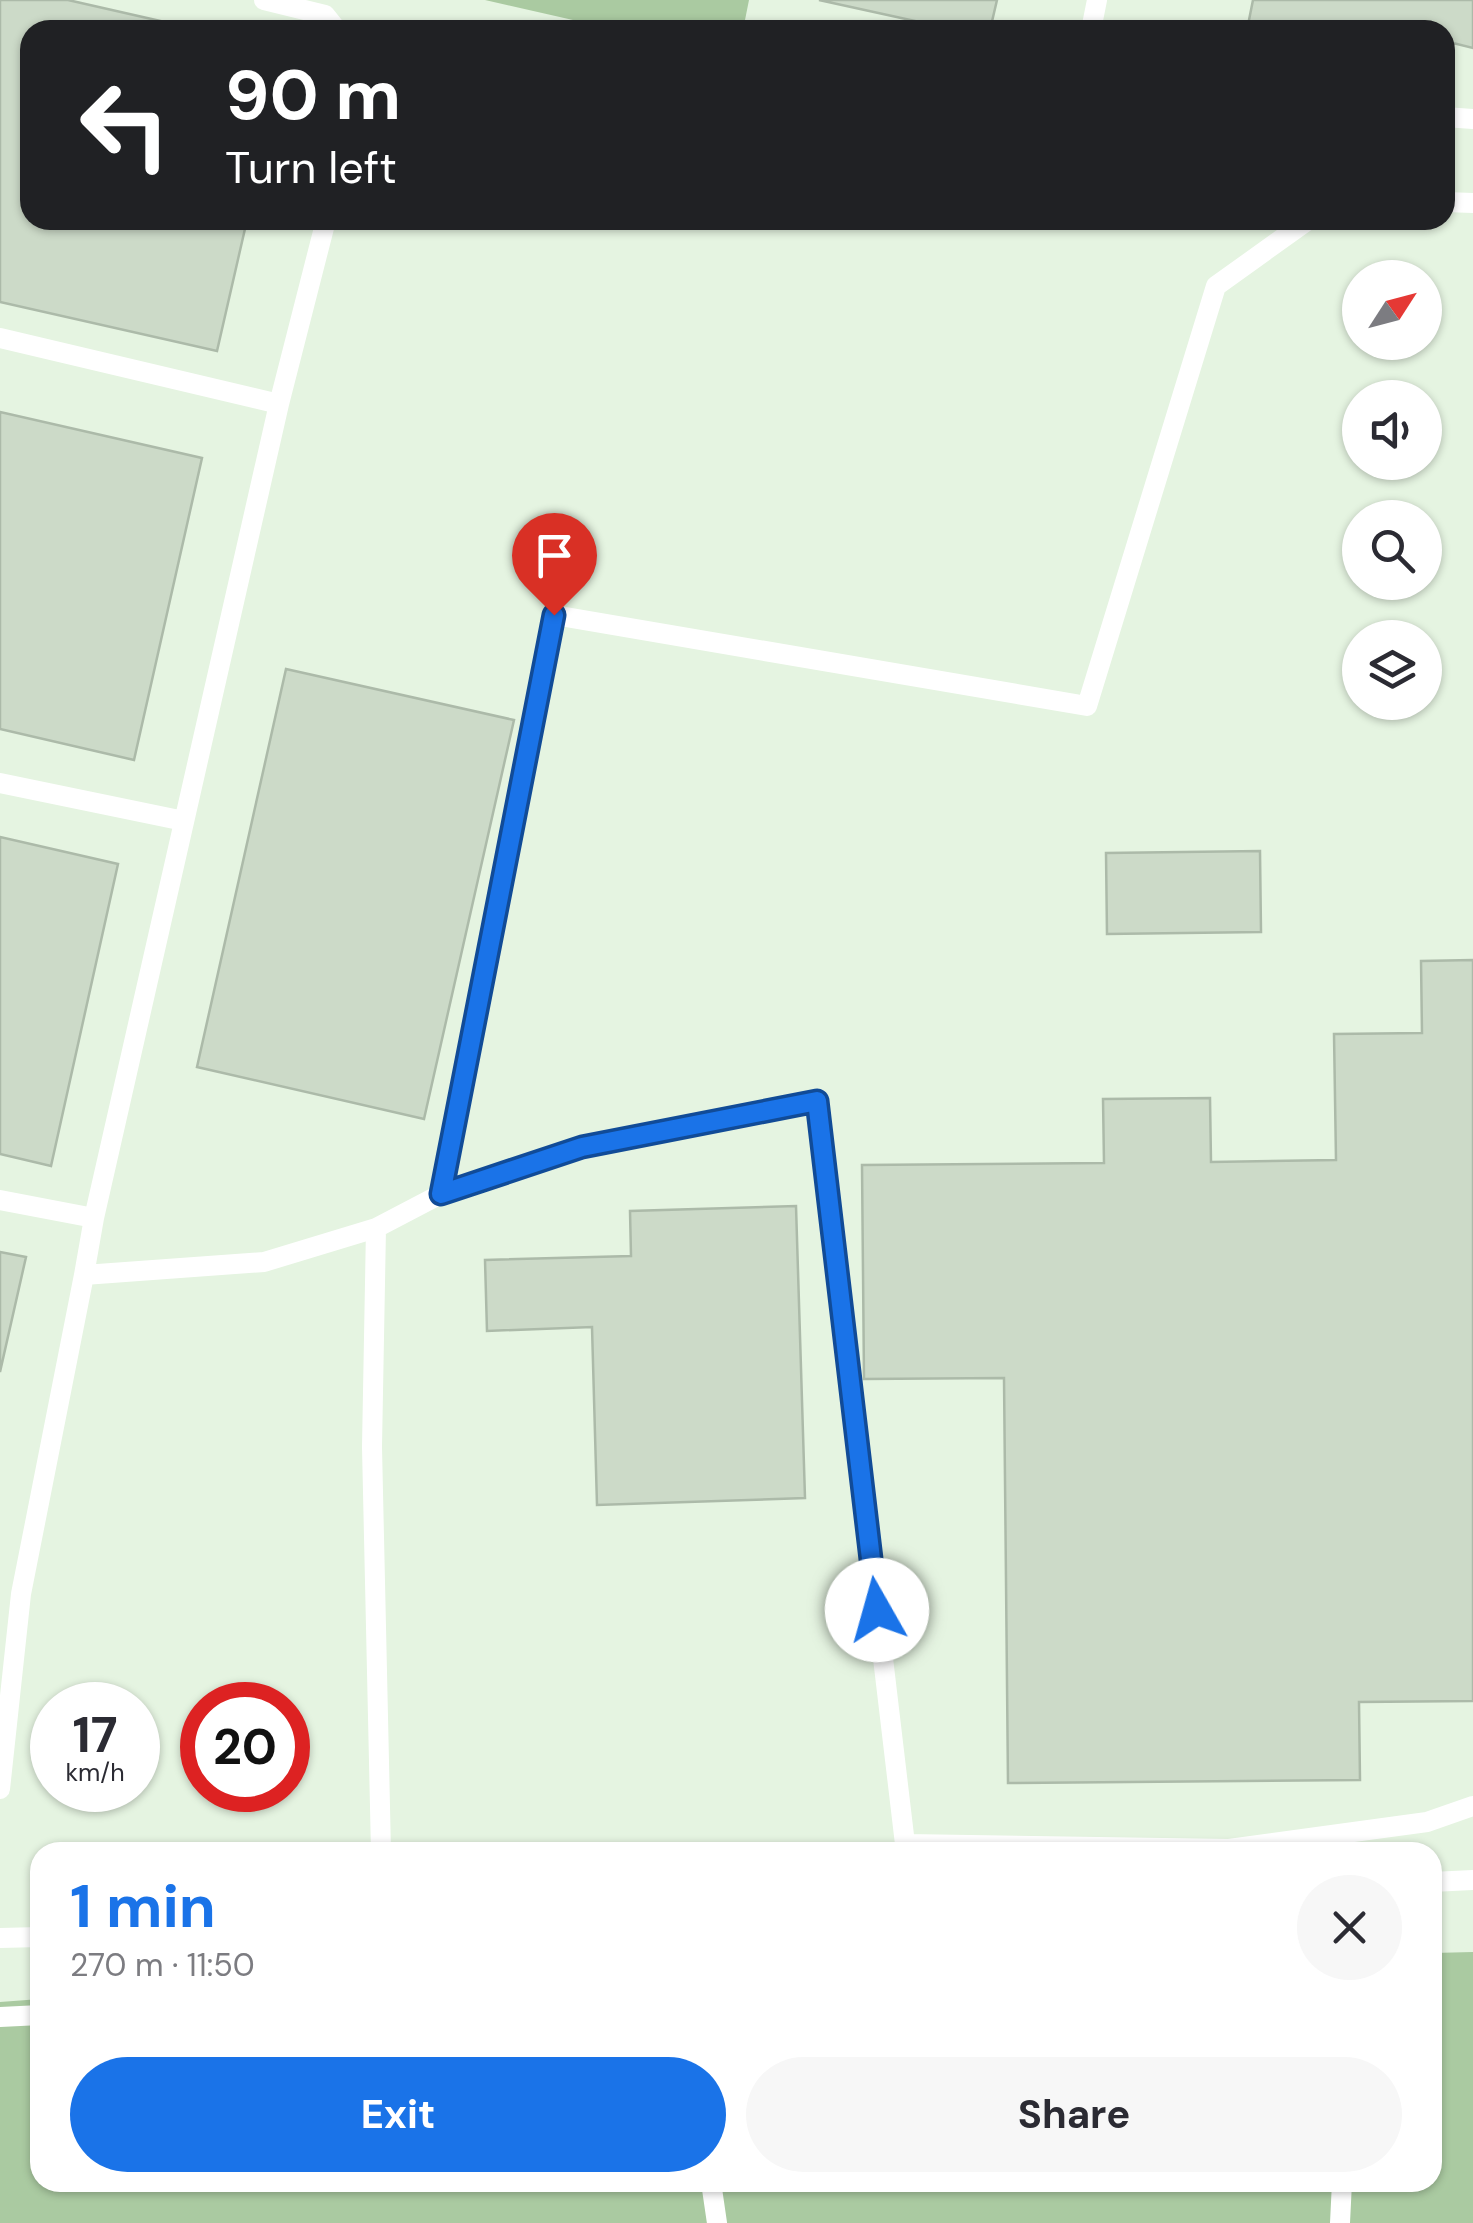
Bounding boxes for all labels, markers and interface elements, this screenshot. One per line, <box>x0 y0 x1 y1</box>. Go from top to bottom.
text: 90 m <box>225 50 401 141</box>
icon: left <box>60 60 190 190</box>
text: Turn left <box>225 138 397 197</box>
north arrow <box>1342 260 1442 360</box>
map controls <box>1342 260 1442 720</box>
button: sound <box>1342 380 1442 480</box>
button: search <box>1342 500 1442 600</box>
pin <box>512 513 597 616</box>
icon: arrive <box>527 528 582 583</box>
button: layers <box>1342 620 1442 720</box>
position arrow <box>825 1558 929 1662</box>
speed limit sign: 20 <box>180 1682 310 1812</box>
text: 17 <box>72 1702 118 1768</box>
text: km/h <box>65 1756 125 1789</box>
text: 1 min <box>70 1867 216 1946</box>
button: close <box>1297 1875 1402 1980</box>
text: 270 m · 11:50 <box>70 1944 255 1986</box>
button: Exit <box>70 2057 726 2172</box>
button: Share <box>746 2057 1402 2172</box>

